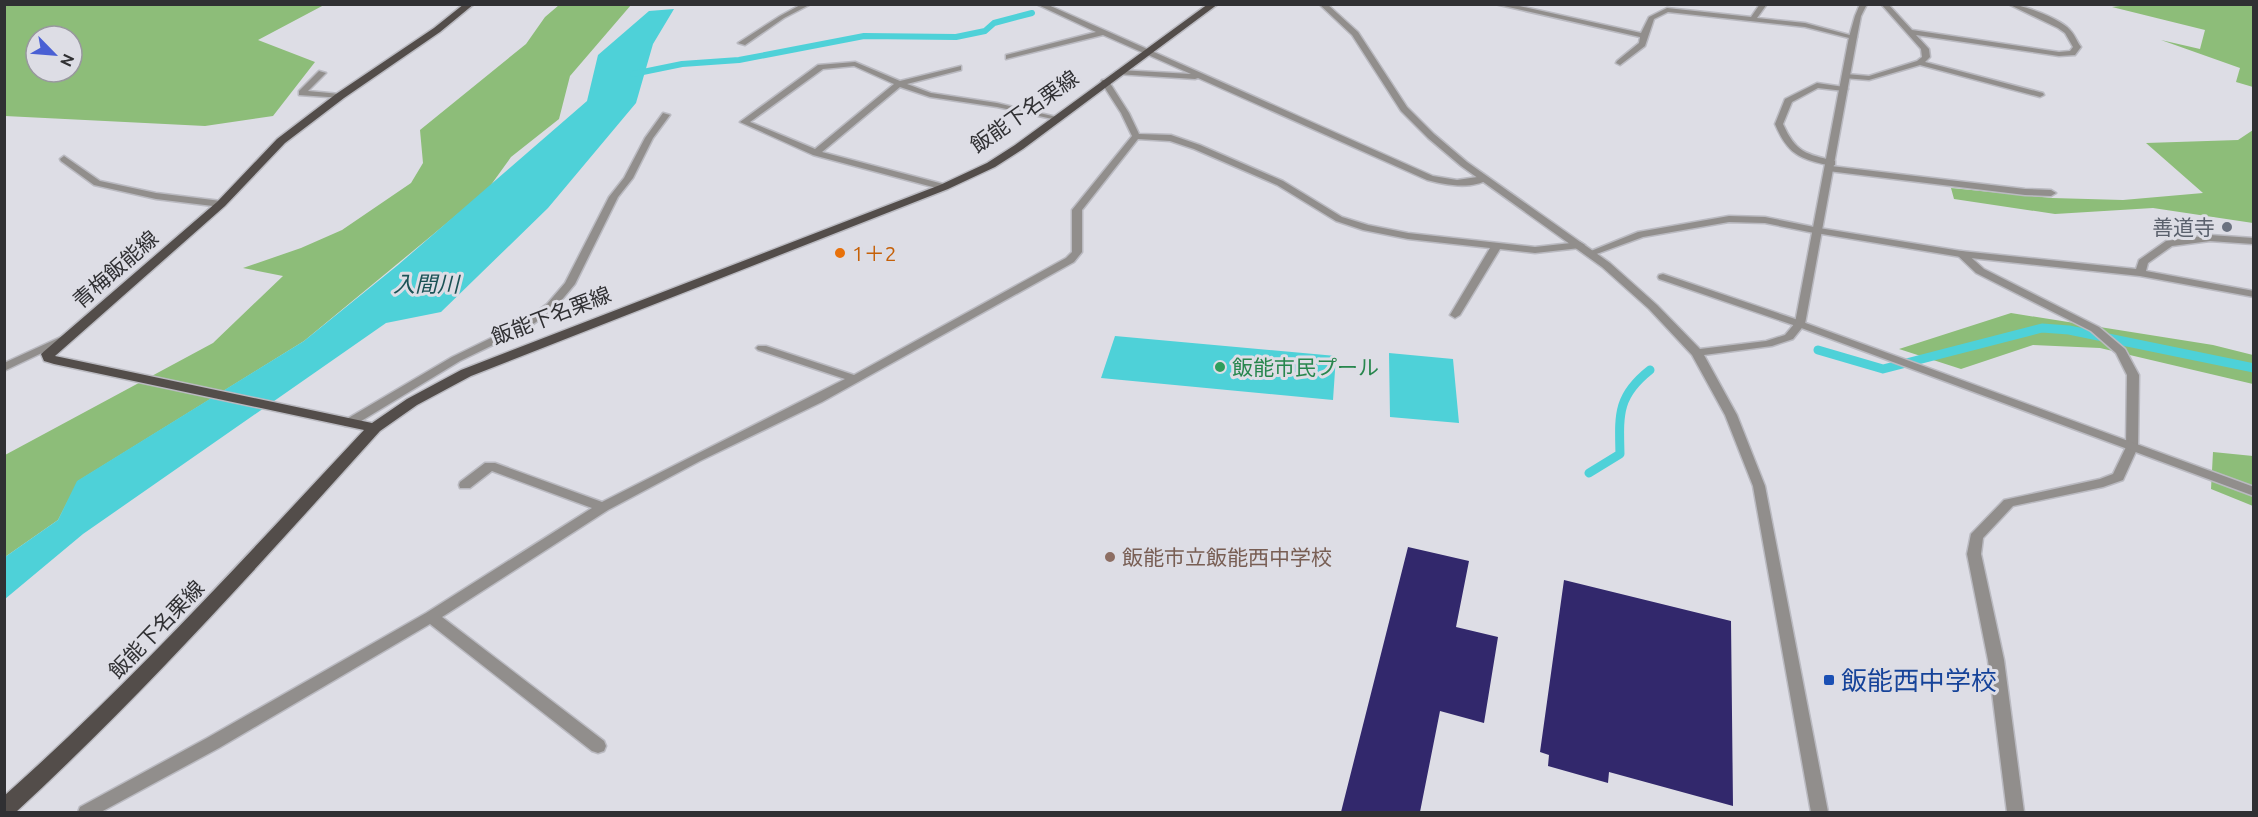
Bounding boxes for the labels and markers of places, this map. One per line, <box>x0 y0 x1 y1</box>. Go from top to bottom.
place label: 善道寺 <box>2152 215 2215 239</box>
marker: 善道寺 <box>2220 220 2234 234</box>
place label: 1＋2 <box>852 241 897 265</box>
marker: 1＋2 <box>833 246 847 260</box>
place label: 飯能市民プール <box>1232 355 1379 379</box>
marker: 飯能市民プール <box>1213 360 1227 374</box>
place label: 飯能市立飯能西中学校 <box>1122 545 1332 569</box>
marker: 飯能市立飯能西中学校 <box>1103 550 1117 564</box>
place label: 飯能西中学校 <box>1841 666 1997 695</box>
marker: 飯能西中学校 <box>1822 673 1836 687</box>

